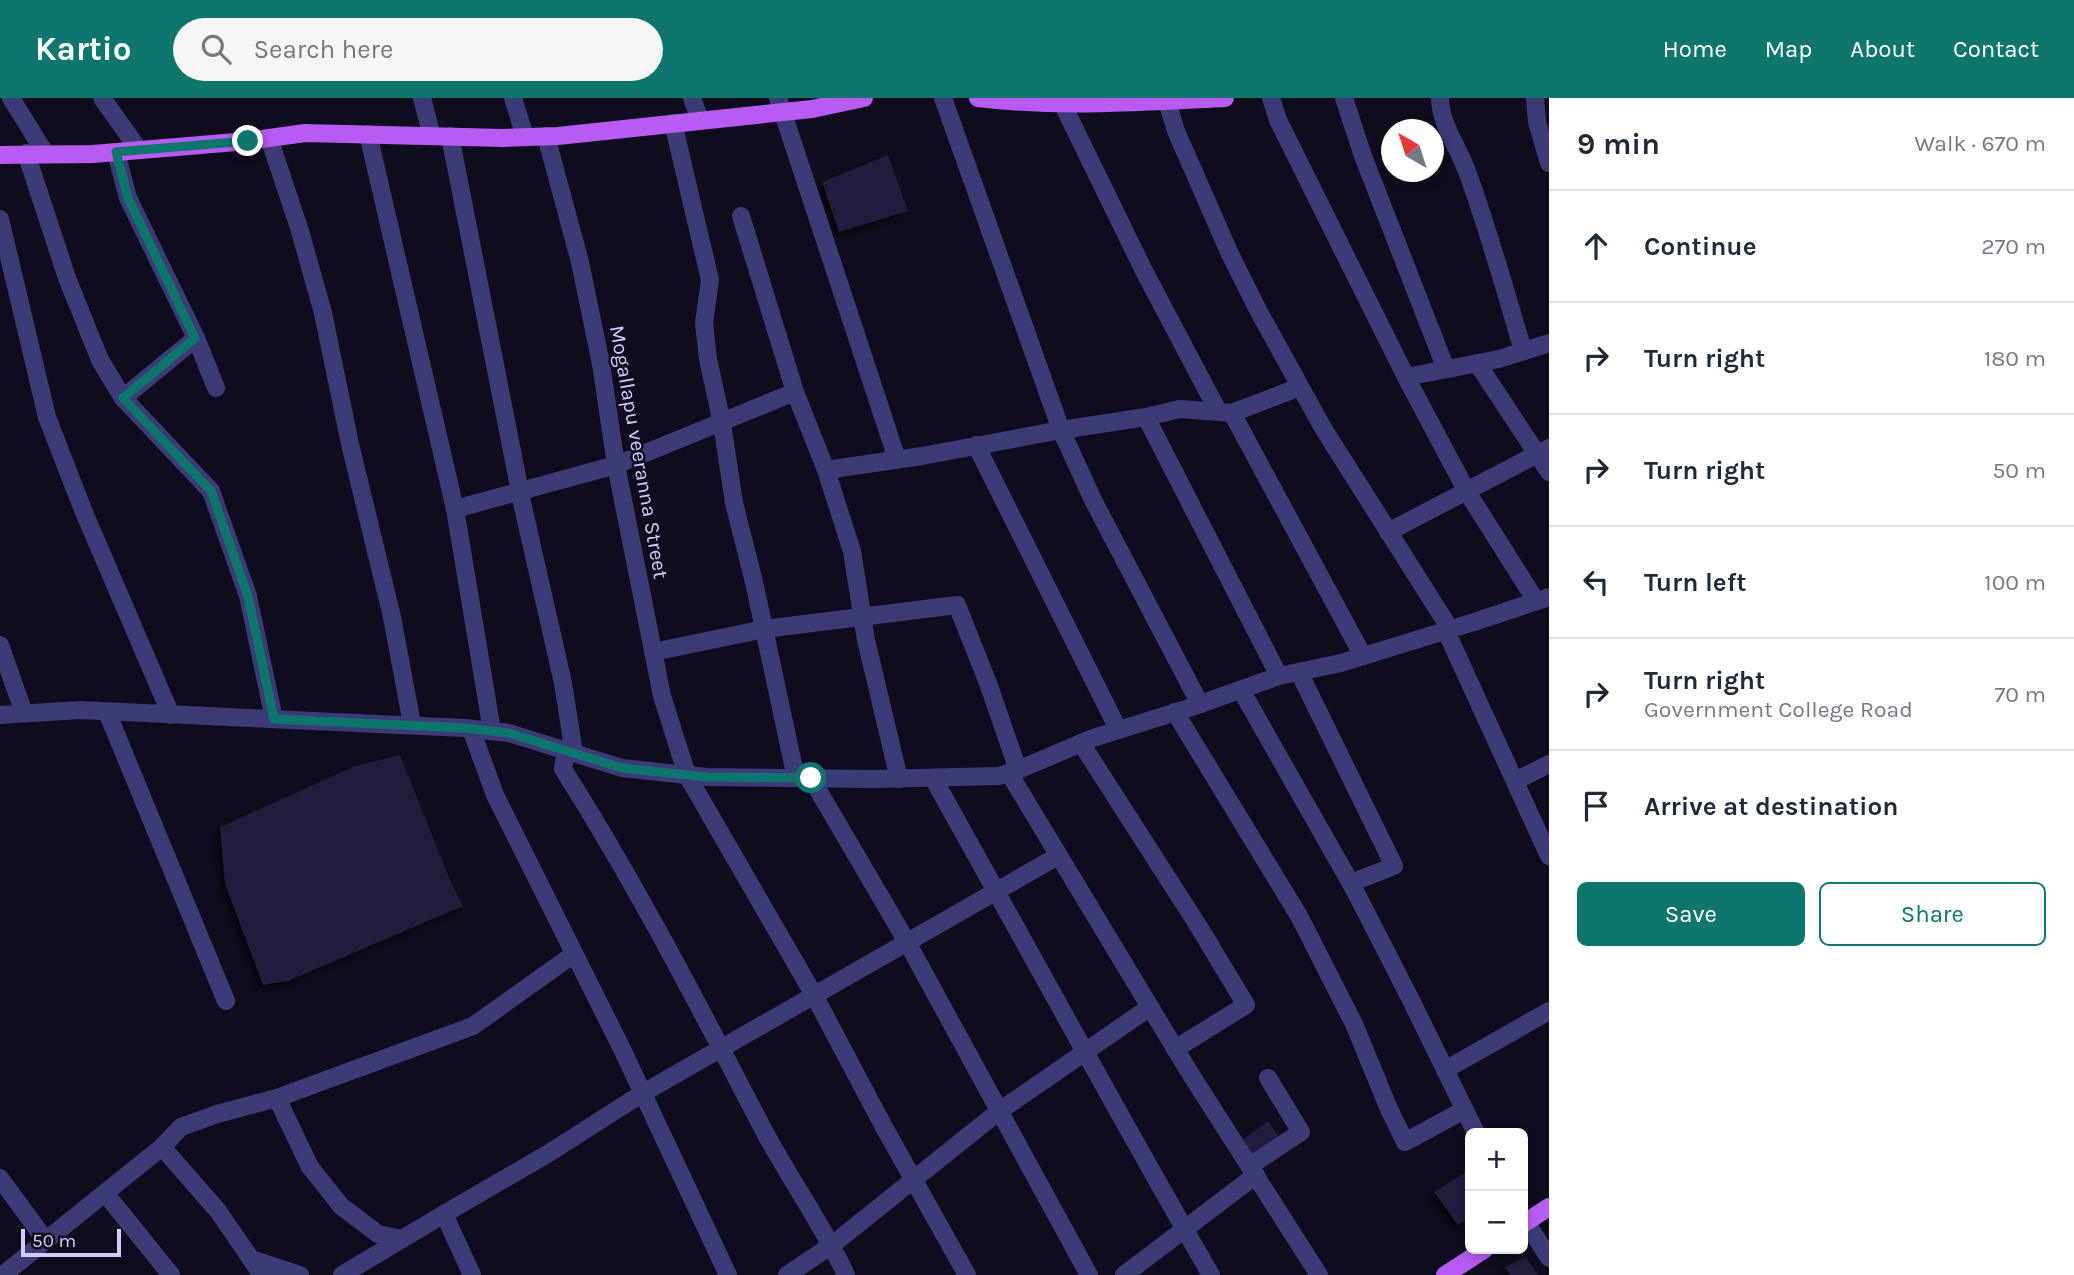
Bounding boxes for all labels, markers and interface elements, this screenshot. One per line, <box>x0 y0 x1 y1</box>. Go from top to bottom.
search box <box>173 18 663 81</box>
text: Kartio <box>35 30 131 68</box>
icon: search <box>197 30 235 68</box>
text: Search here <box>253 34 393 65</box>
text: Home <box>1663 35 1727 63</box>
text: Map <box>1765 35 1812 63</box>
text: About <box>1850 35 1915 63</box>
text: Contact <box>1953 35 2039 63</box>
north arrow <box>1381 119 1444 182</box>
route end <box>232 125 263 156</box>
text: 9 min <box>1577 126 1660 162</box>
text: Walk · 670 m <box>1914 130 2046 157</box>
icon: ahead <box>1577 227 1615 265</box>
text: Continue <box>1644 231 1756 262</box>
text: 270 m <box>1981 233 2046 260</box>
street label: Mogallapu veeranna Street <box>605 323 673 581</box>
icon: right <box>1577 339 1615 377</box>
text: Turn right <box>1644 343 1765 374</box>
text: 180 m <box>1984 345 2046 372</box>
icon: right <box>1577 451 1615 489</box>
text: Turn right <box>1644 455 1765 486</box>
text: 50 m <box>1992 457 2046 484</box>
icon: left <box>1577 563 1615 601</box>
text: Turn left <box>1644 567 1746 598</box>
text: 100 m <box>1984 569 2046 596</box>
text: Turn right <box>1644 665 1765 696</box>
icon: right <box>1577 675 1615 713</box>
text: 70 m <box>1995 681 2046 708</box>
text: Government College Road <box>1644 696 1913 723</box>
route start <box>795 762 826 793</box>
icon: arrive <box>1577 787 1615 825</box>
text: Arrive at destination <box>1644 791 1898 822</box>
button: Save <box>1577 882 1805 946</box>
button: Share <box>1819 882 2046 946</box>
map controls <box>1465 1128 1528 1254</box>
button: + <box>1465 1128 1528 1191</box>
button: − <box>1465 1191 1528 1254</box>
scale bar <box>21 1226 121 1258</box>
text: 50 m <box>32 1230 76 1252</box>

